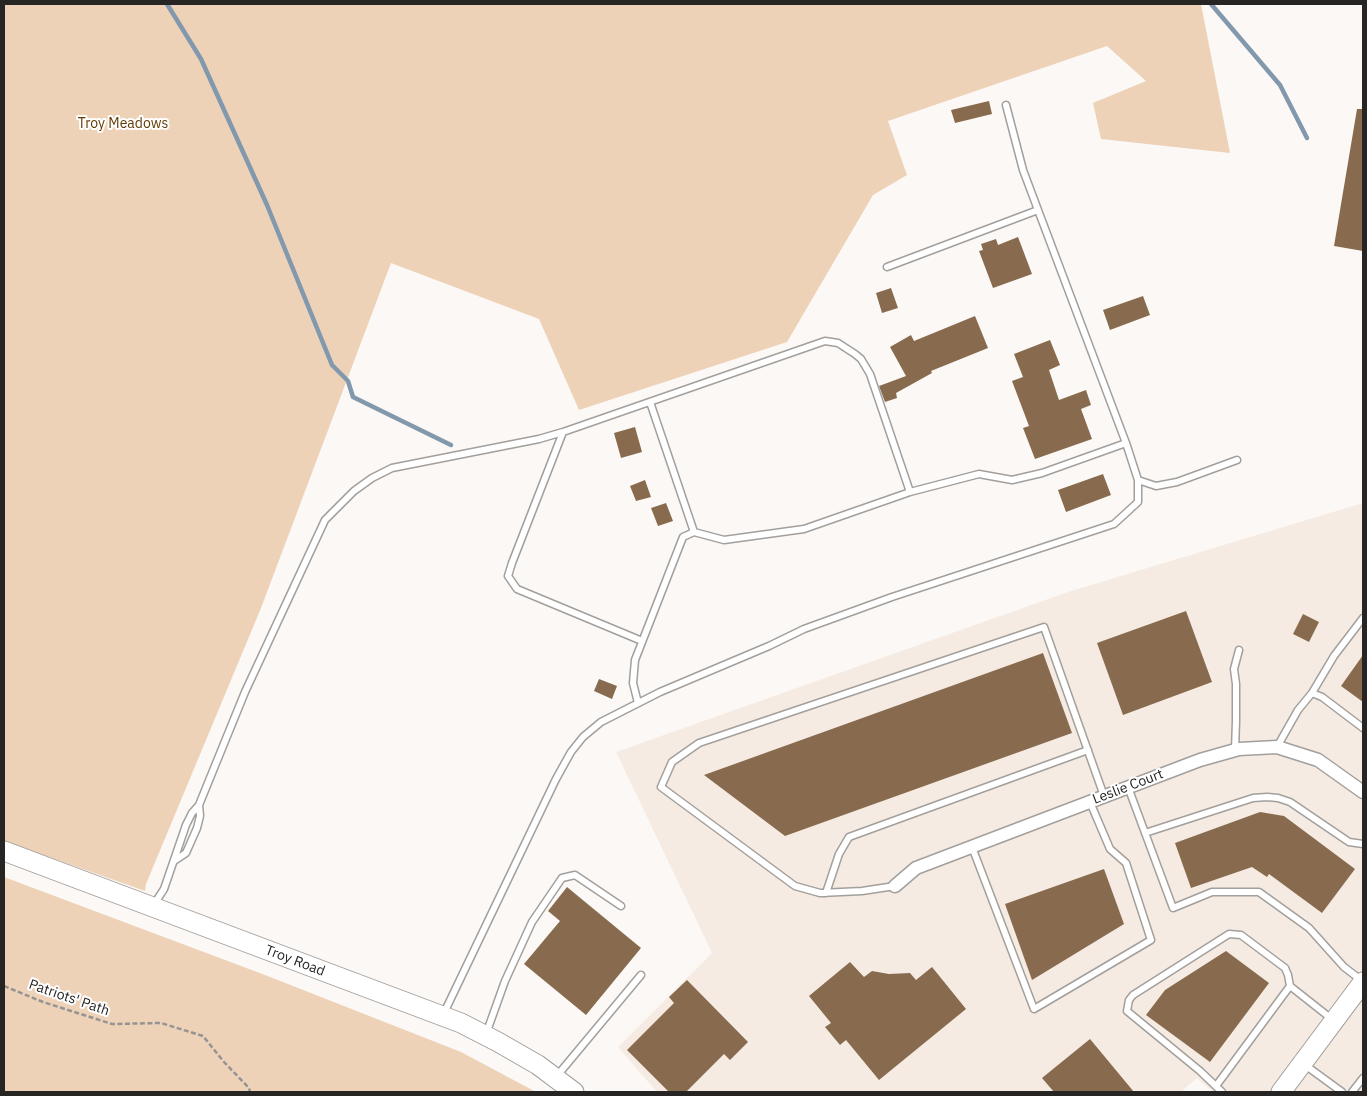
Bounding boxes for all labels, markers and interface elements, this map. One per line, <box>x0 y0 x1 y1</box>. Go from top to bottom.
park label: Troy Meadows <box>78 116 168 132</box>
street label: Leslie Court <box>1090 766 1166 808</box>
street label: Troy Road <box>263 942 327 980</box>
street label: Patriots' Path <box>26 976 112 1020</box>

